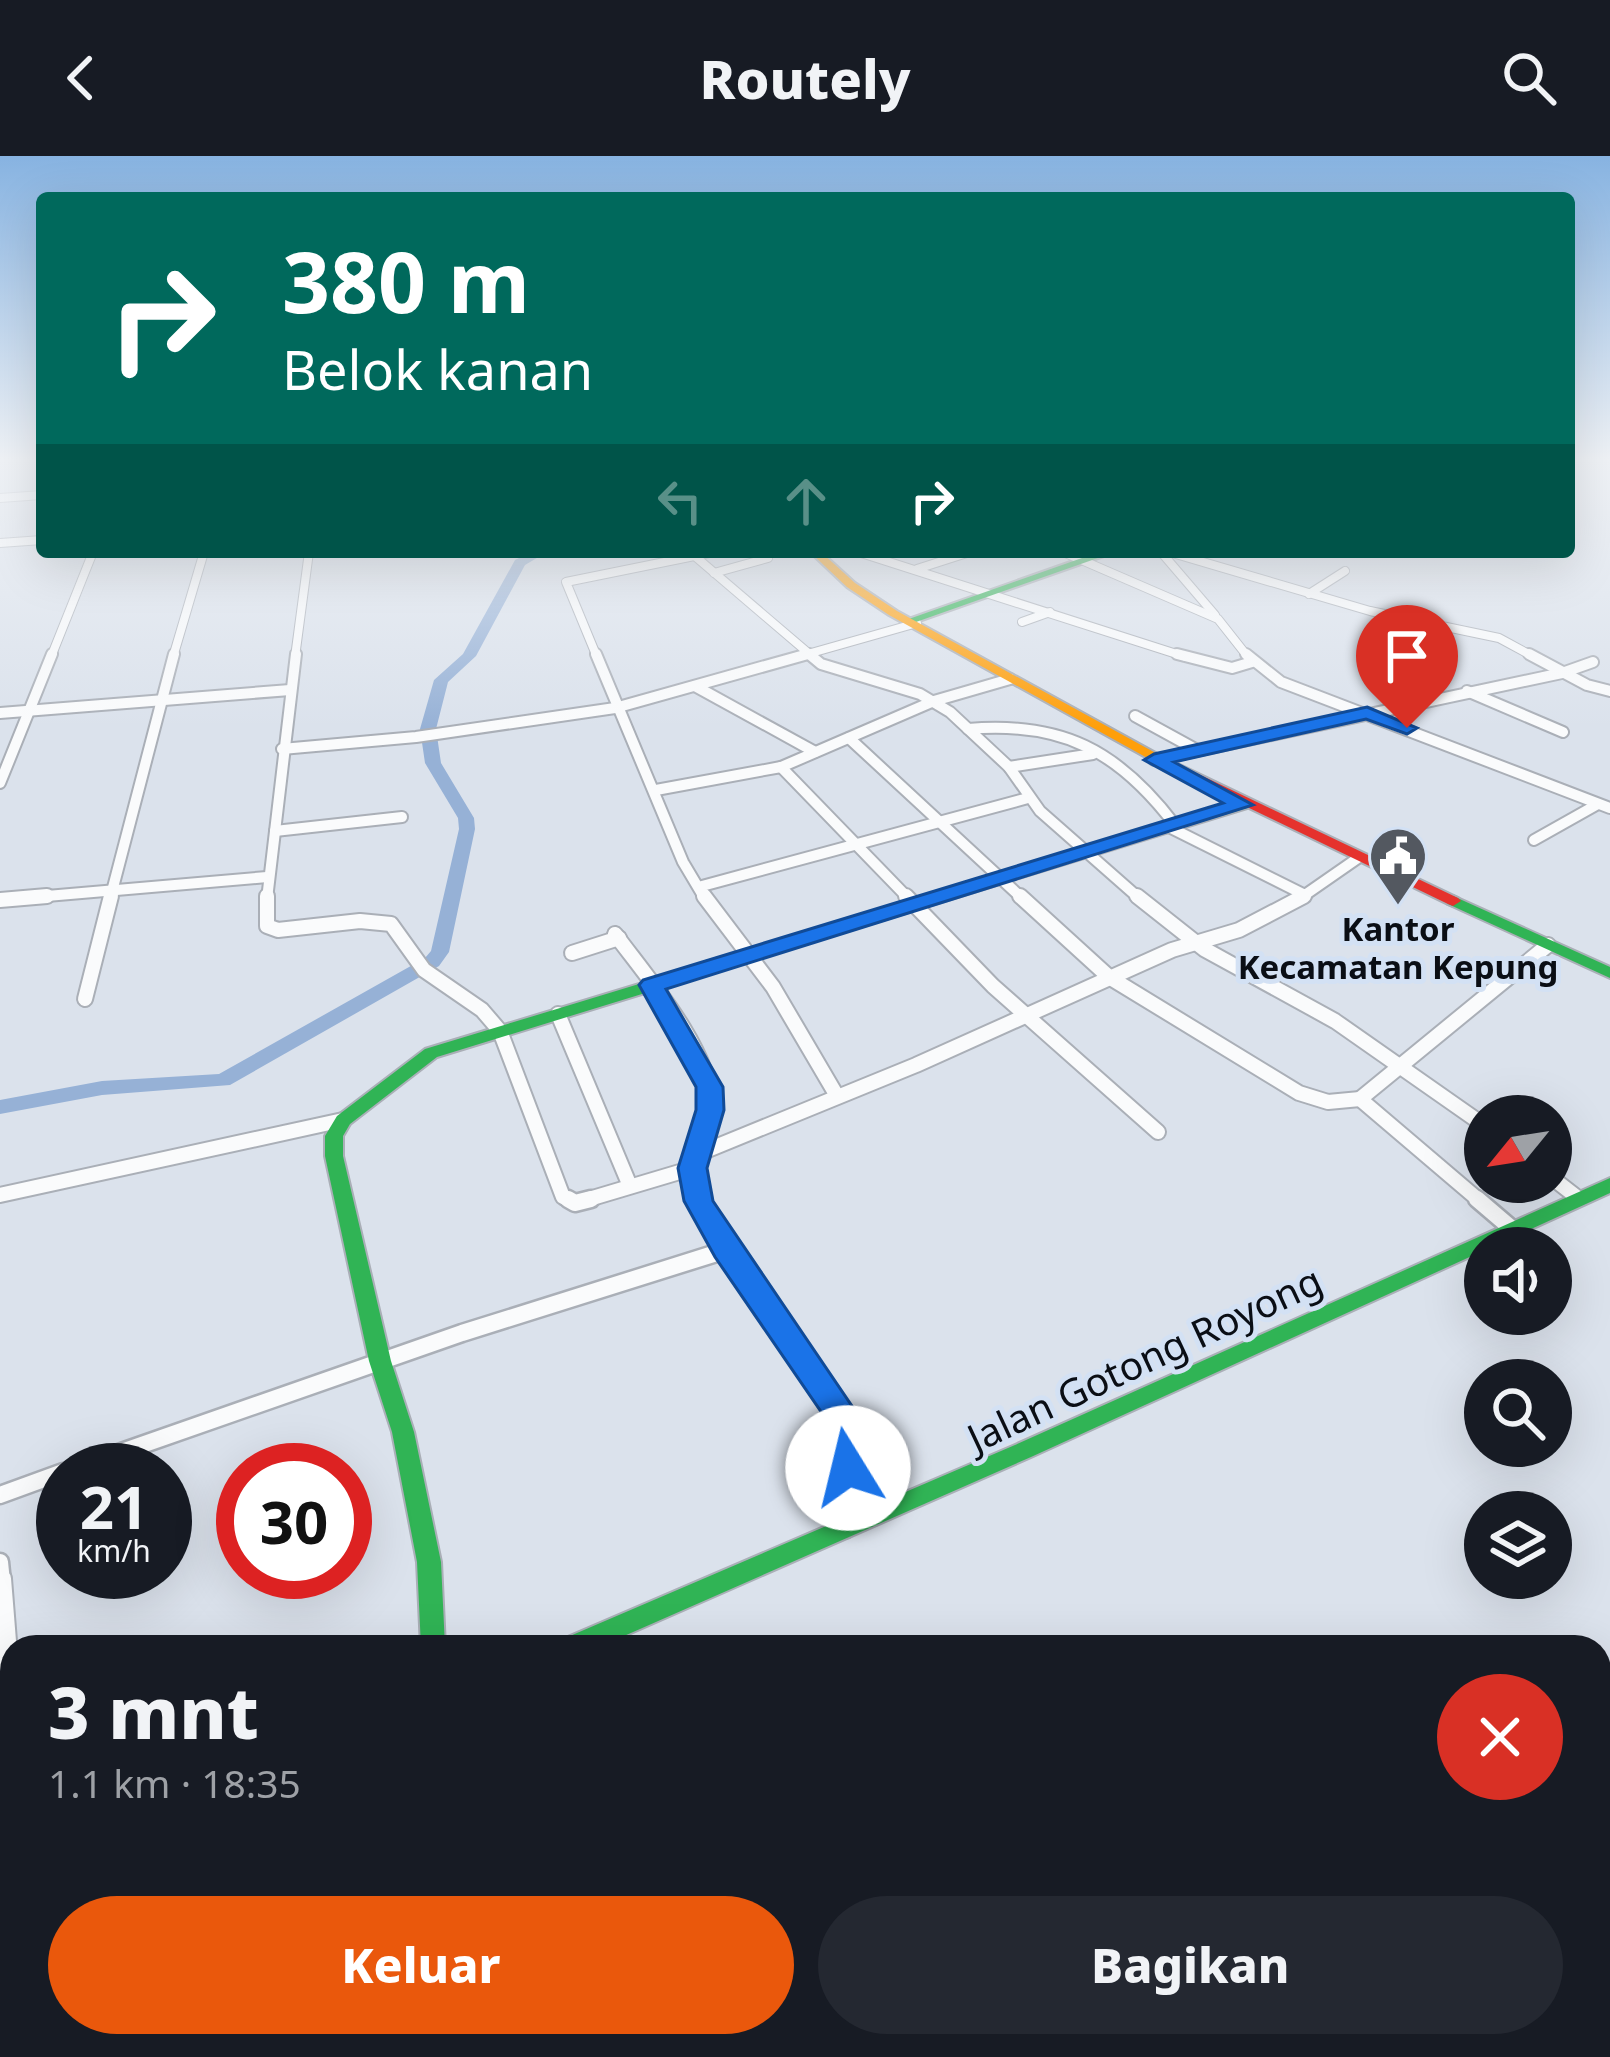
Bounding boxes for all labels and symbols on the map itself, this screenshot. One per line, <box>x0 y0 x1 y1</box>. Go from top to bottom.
pin <box>1356 605 1458 728</box>
public building icon: Kantor Kecamatan Kepung <box>1367 825 1429 907</box>
place label: Kantor Kecamatan Kepung <box>1238 906 1558 989</box>
north arrow <box>1464 1095 1572 1203</box>
street label: Jalan Gotong Royong <box>955 1253 1330 1465</box>
position arrow <box>785 1405 911 1531</box>
speed limit sign: 30 <box>216 1443 372 1599</box>

